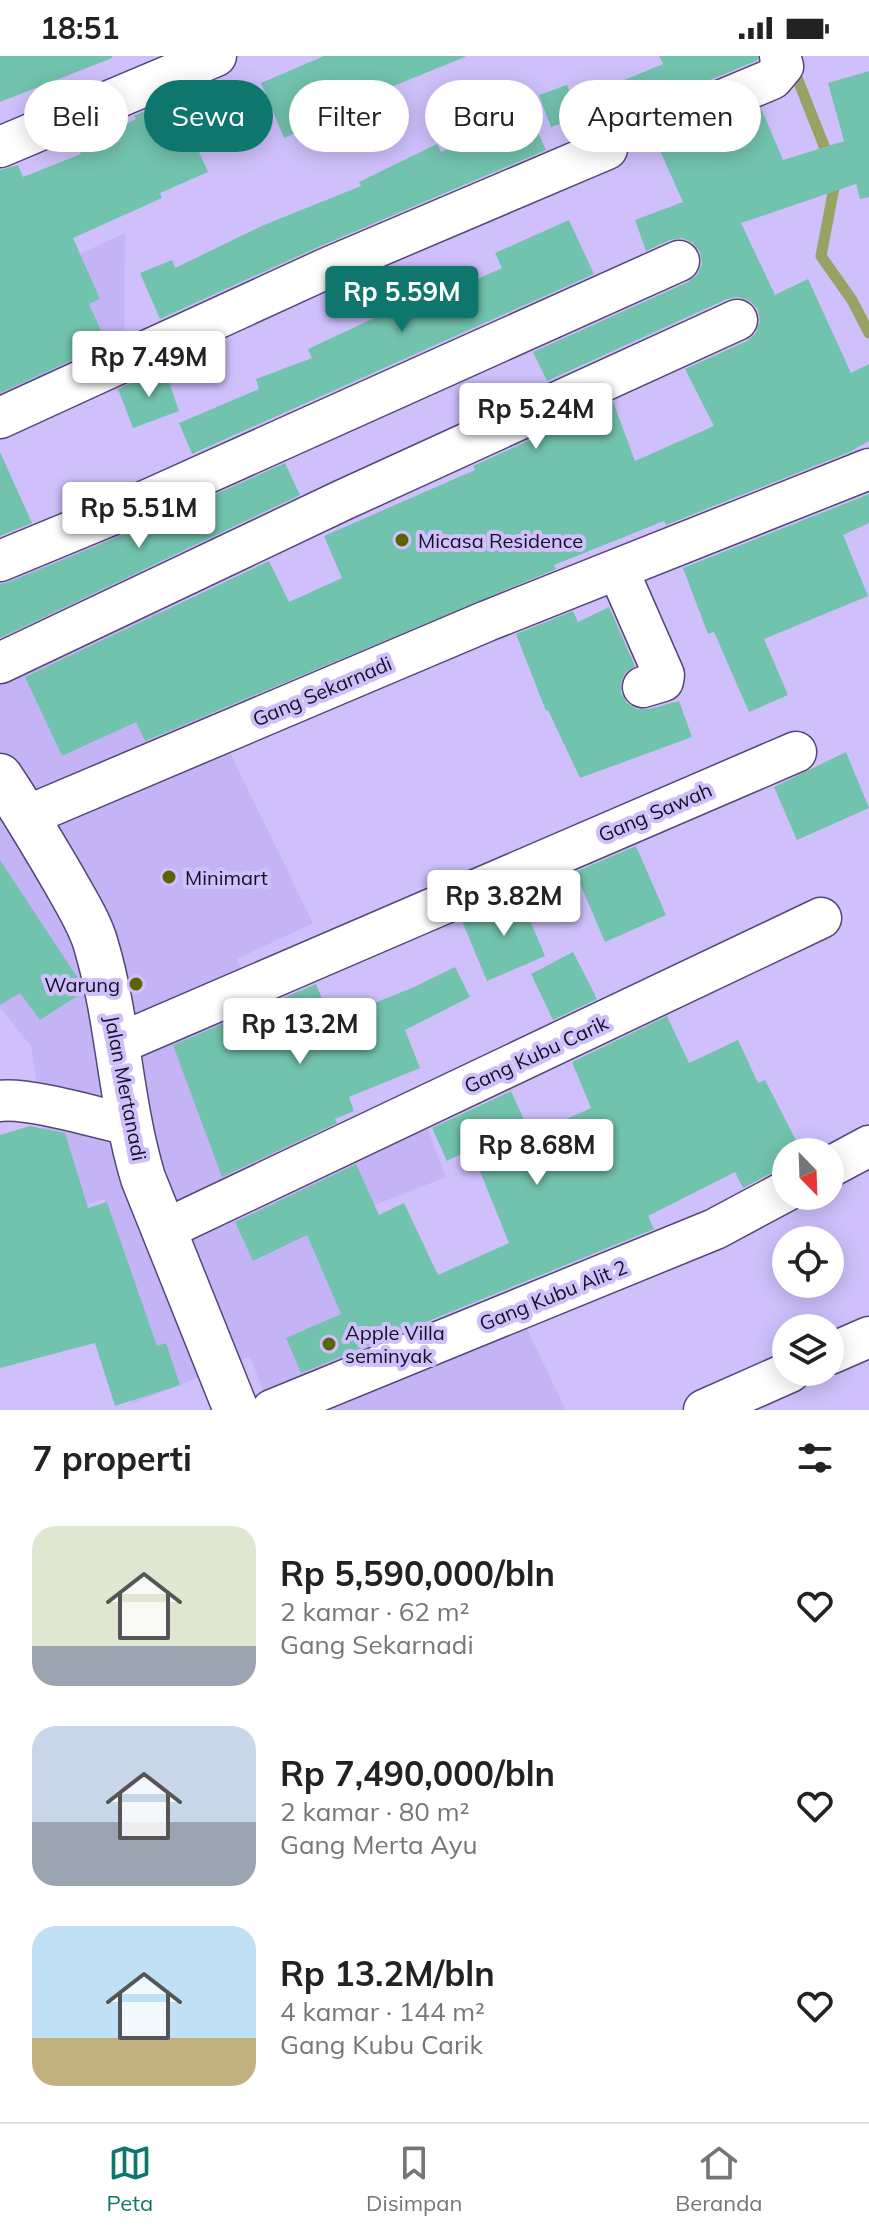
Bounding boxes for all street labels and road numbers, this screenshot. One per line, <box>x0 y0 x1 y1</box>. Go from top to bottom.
street label: Gang Sekarnadi <box>249 650 395 732</box>
street label: Gang Sawah <box>594 777 716 847</box>
street label: Gang Kubu Carik <box>460 1009 613 1098</box>
street label: Jalan Mertanadi <box>100 1013 152 1163</box>
street label: Gang Kubu Alit 2 <box>476 1254 630 1336</box>

